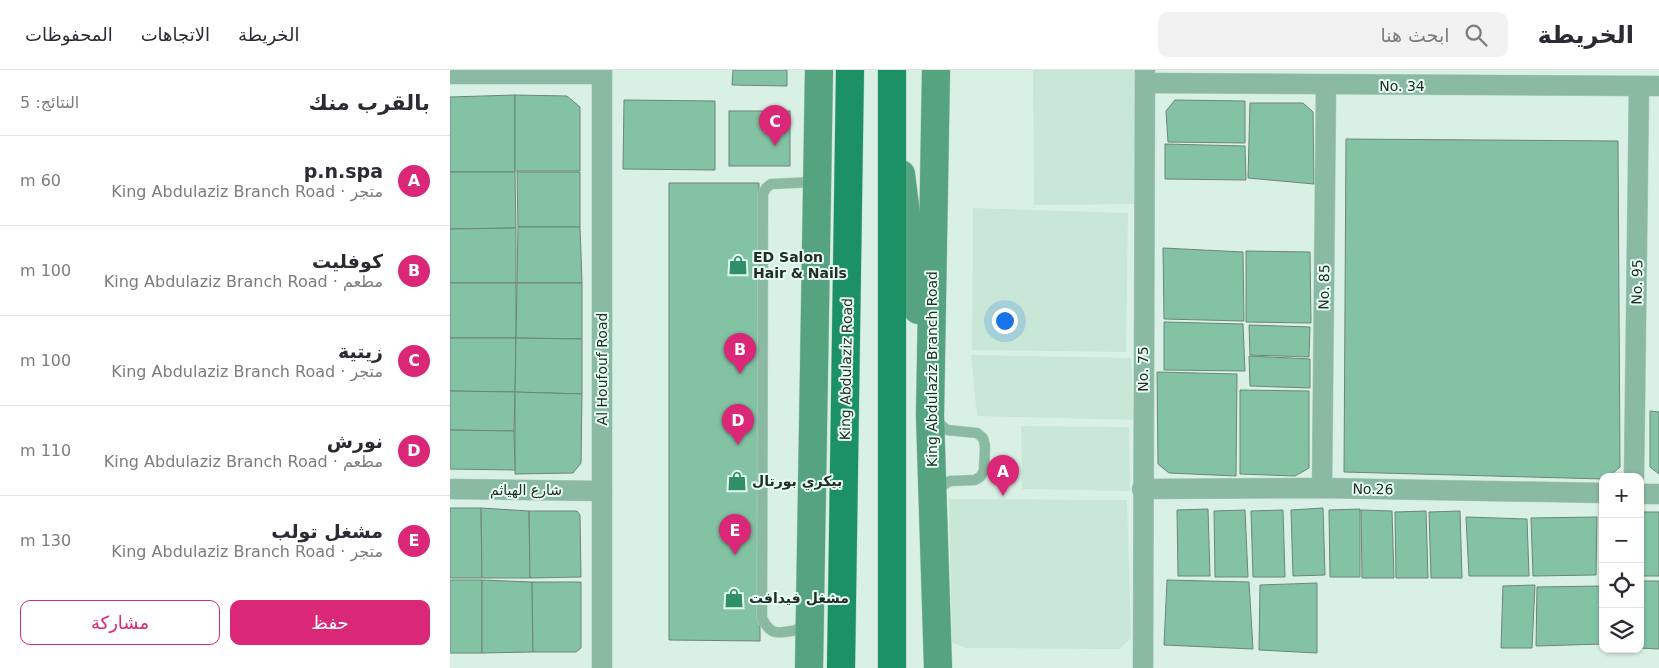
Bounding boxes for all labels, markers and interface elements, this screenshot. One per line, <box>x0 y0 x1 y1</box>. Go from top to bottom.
search box <box>1158 12 1508 57</box>
icon: search <box>1462 21 1490 49</box>
text: الخريطة <box>1538 21 1634 49</box>
text: المحفوظات <box>25 24 113 45</box>
text: الاتجاهات <box>141 24 210 45</box>
text: الخريطة <box>238 24 299 45</box>
text: ابحث هنا <box>1381 24 1450 46</box>
street label: No. 34 <box>1379 78 1425 94</box>
text: بالقرب منك <box>309 91 430 115</box>
text: النتائج: 5 <box>20 93 79 112</box>
pin: C <box>759 105 791 146</box>
text: p.n.spa <box>304 160 383 182</box>
text: 60 m <box>20 171 61 190</box>
text: A <box>408 171 420 190</box>
text: متجر · King Abdulaziz Branch Road <box>111 182 383 201</box>
place label: ED Salon Hair & Nails <box>753 249 847 281</box>
text: كوفليت <box>312 250 383 272</box>
shop icon: ED Salon Hair & Nails <box>727 254 749 276</box>
street label: No. 95 <box>1629 259 1645 305</box>
text: 100 m <box>20 261 71 280</box>
text: B <box>408 261 420 280</box>
street label: No. 85 <box>1316 264 1332 310</box>
street label: King Abdulaziz Branch Road <box>924 271 940 467</box>
text: مطعم · King Abdulaziz Branch Road <box>104 272 383 291</box>
street label: King Abdulaziz Road <box>837 298 855 440</box>
your location <box>992 308 1018 334</box>
street label: Al Houfouf Road <box>594 313 610 425</box>
pin: B <box>724 333 756 374</box>
text: زيتية <box>338 340 383 362</box>
street label: No. 75 <box>1135 346 1151 392</box>
text: 100 m <box>20 351 71 370</box>
text: C <box>408 351 420 370</box>
text: متجر · King Abdulaziz Branch Road <box>111 362 383 381</box>
pin: D <box>722 404 754 445</box>
text: نورش <box>327 430 383 452</box>
text: 110 m <box>20 441 71 460</box>
text: D <box>407 441 421 460</box>
text: مطعم · King Abdulaziz Branch Road <box>104 452 383 471</box>
pin: A <box>987 455 1019 496</box>
shop icon: بيكري بورتال <box>726 470 748 492</box>
place label: بيكري بورتال <box>752 473 842 491</box>
map controls <box>1599 473 1644 653</box>
button: + <box>1599 473 1644 518</box>
street label: No.26 <box>1352 481 1394 497</box>
street label: شارع الهياثم <box>490 482 562 499</box>
pin: E <box>719 514 751 555</box>
button: − <box>1599 518 1644 563</box>
text: مشغل تولب <box>271 520 383 542</box>
text: 130 m <box>20 531 71 550</box>
text: E <box>409 531 419 550</box>
text: متجر · King Abdulaziz Branch Road <box>111 542 383 561</box>
button: locate <box>1599 563 1644 608</box>
shop icon: مشغل فيدافت <box>723 587 745 609</box>
place label: مشغل فيدافت <box>749 590 849 606</box>
button: مشاركة <box>20 600 220 645</box>
button: حفظ <box>230 600 430 645</box>
button: layers <box>1599 608 1644 653</box>

